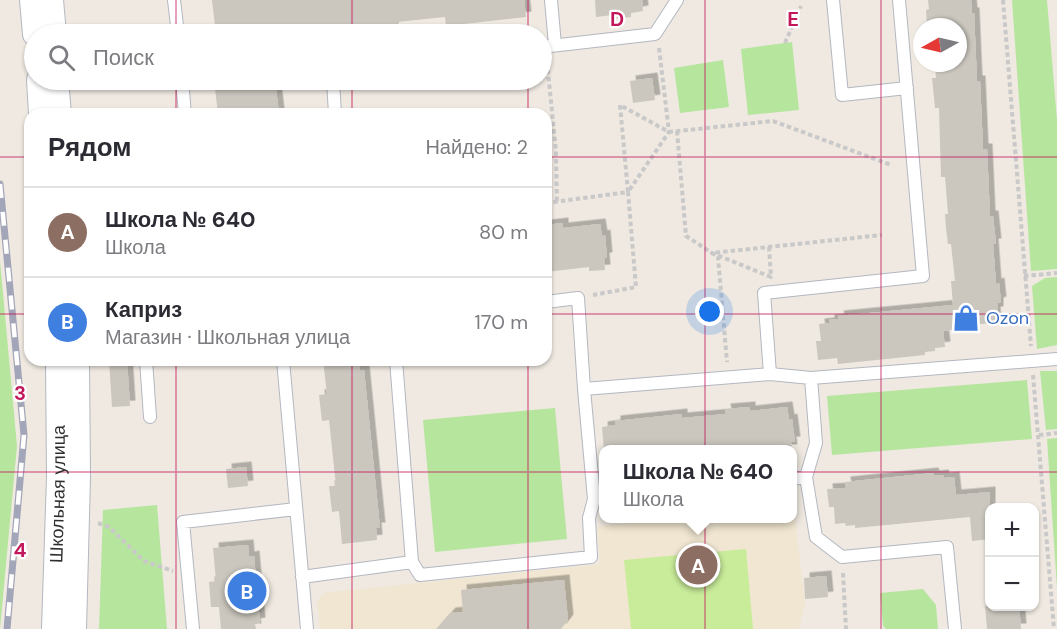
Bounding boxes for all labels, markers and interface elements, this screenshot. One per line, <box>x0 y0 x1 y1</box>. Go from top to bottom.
text: D <box>610 6 624 32</box>
text: E <box>787 6 799 32</box>
north arrow <box>913 18 967 72</box>
search box <box>24 24 552 90</box>
icon: search <box>45 41 78 74</box>
text: Поиск <box>93 43 154 72</box>
text: Рядом <box>48 130 131 164</box>
text: Найдено: 2 <box>425 134 528 160</box>
text: Школа № 640 <box>105 205 256 234</box>
text: A <box>60 219 75 245</box>
text: 80 m <box>479 219 528 245</box>
text: Школа <box>105 234 166 260</box>
text: Каприз <box>105 295 182 324</box>
your location <box>695 297 724 326</box>
shop icon: Ozon <box>951 303 981 333</box>
place label: Ozon <box>986 306 1029 330</box>
text: B <box>61 309 74 335</box>
text: 170 m <box>475 309 528 335</box>
text: Магазин · Школьная улица <box>105 324 350 350</box>
text: 3 <box>14 380 26 406</box>
street label: Школьная улица <box>44 424 71 564</box>
popup <box>599 445 797 523</box>
text: Школа № 640 <box>623 457 773 486</box>
text: Школа <box>623 486 684 512</box>
map controls <box>985 503 1039 611</box>
button: + <box>985 503 1039 557</box>
text: 4 <box>14 537 27 563</box>
pin: A <box>678 542 718 588</box>
button: − <box>985 557 1039 611</box>
pin: B <box>228 568 266 614</box>

